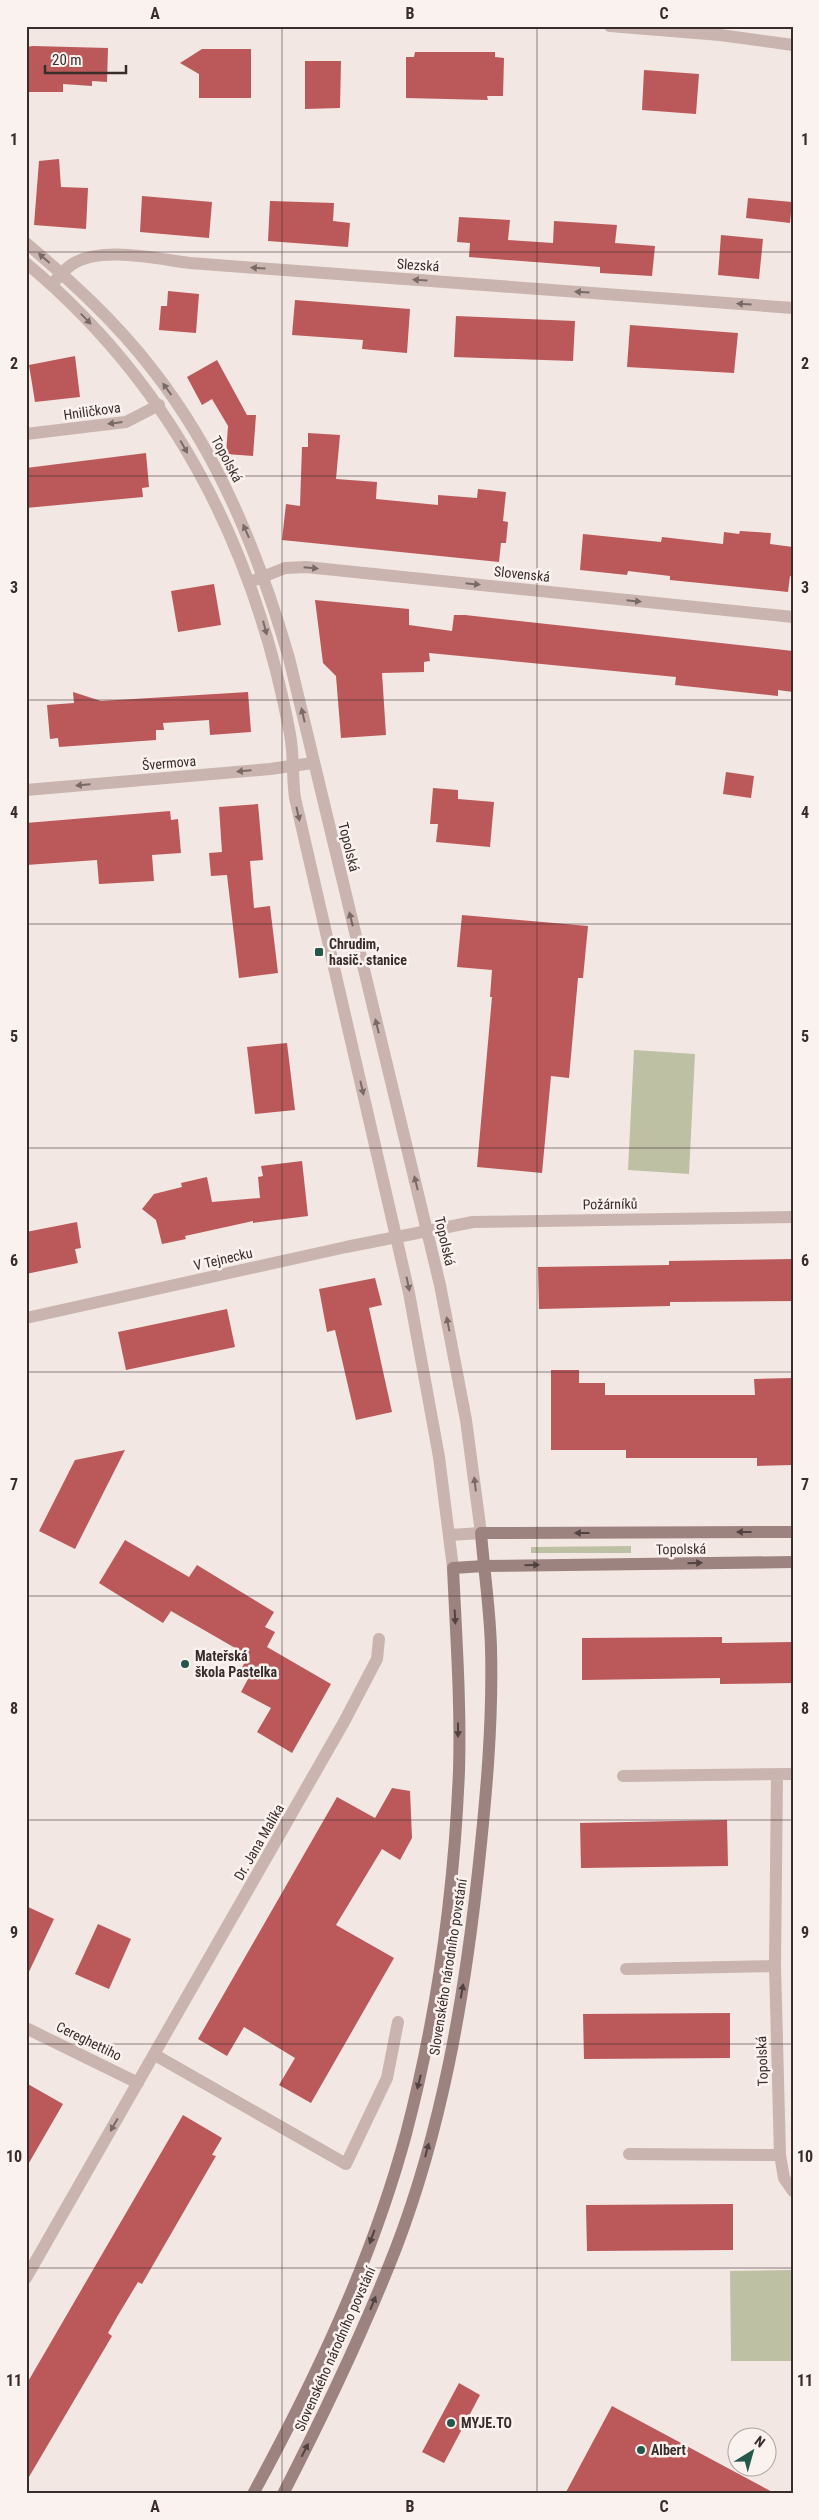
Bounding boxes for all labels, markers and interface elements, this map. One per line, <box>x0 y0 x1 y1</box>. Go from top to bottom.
text: A <box>150 4 160 23</box>
text: B <box>406 4 415 23</box>
text: C <box>659 4 669 23</box>
scale bar <box>45 42 126 74</box>
text: 20 m <box>52 51 82 69</box>
text: 1 <box>10 130 18 149</box>
text: 1 <box>801 130 809 149</box>
one-way arrow <box>37 253 50 264</box>
street label: Slezská <box>396 256 440 274</box>
one-way arrow <box>250 264 266 272</box>
one-way arrow <box>412 276 428 284</box>
one-way arrow <box>574 288 590 296</box>
one-way arrow <box>736 300 752 308</box>
one-way arrow <box>80 312 92 324</box>
text: 2 <box>10 354 18 373</box>
text: 2 <box>801 354 809 373</box>
one-way arrow <box>162 383 173 396</box>
street label: Hniličkova <box>62 399 122 423</box>
one-way arrow <box>106 419 122 427</box>
street label: Topolská <box>208 433 246 485</box>
one-way arrow <box>180 440 189 453</box>
one-way arrow <box>241 524 249 538</box>
street label: Slovenská <box>493 563 551 585</box>
one-way arrow <box>303 564 319 572</box>
text: 3 <box>10 578 18 597</box>
text: 3 <box>801 578 809 597</box>
one-way arrow <box>465 580 481 588</box>
one-way arrow <box>627 597 643 605</box>
one-way arrow <box>261 621 269 636</box>
one-way arrow <box>299 707 307 723</box>
street label: Švermova <box>141 752 197 773</box>
one-way arrow <box>236 767 252 775</box>
one-way arrow <box>74 781 90 789</box>
text: 4 <box>10 803 18 822</box>
text: 4 <box>801 803 809 822</box>
one-way arrow <box>294 807 302 822</box>
street label: Topolská <box>335 821 363 873</box>
one-way arrow <box>347 911 355 926</box>
place label: Chrudim, hasič. stanice <box>329 936 407 968</box>
marker: Chrudim, hasič. stanice <box>313 946 325 958</box>
one-way arrow <box>373 1018 381 1033</box>
text: 5 <box>10 1027 18 1046</box>
text: 5 <box>801 1027 809 1046</box>
one-way arrow <box>358 1080 366 1095</box>
one-way arrow <box>412 1176 420 1191</box>
street label: Požárníků <box>582 1196 638 1212</box>
street label: Topolská <box>432 1215 458 1267</box>
street label: V Tejnecku <box>192 1244 254 1274</box>
text: 6 <box>10 1251 18 1270</box>
text: 6 <box>801 1251 809 1270</box>
one-way arrow <box>404 1277 412 1293</box>
one-way arrow <box>443 1316 451 1332</box>
text: 7 <box>10 1475 18 1494</box>
text: 7 <box>801 1475 809 1494</box>
one-way arrow <box>471 1476 479 1492</box>
one-way arrow <box>736 1528 752 1536</box>
one-way arrow <box>573 1529 589 1537</box>
street label: Topolská <box>656 1541 706 1557</box>
one-way arrow <box>687 1559 703 1567</box>
one-way arrow <box>525 1561 541 1569</box>
one-way arrow <box>452 1609 460 1625</box>
place label: Mateřská škola Pastelka <box>195 1648 277 1680</box>
marker: Mateřská škola Pastelka <box>179 1658 191 1670</box>
text: 8 <box>10 1699 18 1718</box>
text: 8 <box>801 1699 809 1718</box>
one-way arrow <box>455 1722 463 1738</box>
street label: Dr. Jana Malíka <box>231 1801 287 1883</box>
street label: Slovenského národního povstání <box>426 1877 470 2056</box>
text: 9 <box>10 1923 18 1942</box>
text: 9 <box>801 1923 809 1942</box>
one-way arrow <box>459 1983 467 1999</box>
street label: Cereghettiho <box>54 2018 124 2064</box>
street label: Topolská <box>753 2036 771 2086</box>
one-way arrow <box>414 2074 422 2089</box>
one-way arrow <box>110 2118 118 2133</box>
one-way arrow <box>424 2142 432 2157</box>
text: 10 <box>6 2147 22 2166</box>
text: 10 <box>797 2147 813 2166</box>
one-way arrow <box>368 2230 376 2245</box>
street label: Slovenského národního povstání <box>291 2264 379 2434</box>
one-way arrow <box>370 2296 378 2310</box>
text: 11 <box>6 2371 22 2390</box>
text: 11 <box>797 2371 813 2390</box>
place label: MYJE.TO <box>461 2415 512 2431</box>
marker: MYJE.TO <box>445 2417 457 2429</box>
north arrow <box>726 2428 776 2478</box>
text: N <box>752 2433 768 2451</box>
place label: Albert <box>651 2442 686 2458</box>
one-way arrow <box>301 2443 309 2458</box>
marker: Albert <box>635 2444 647 2456</box>
text: A <box>150 2497 160 2516</box>
text: B <box>406 2497 415 2516</box>
text: C <box>659 2497 669 2516</box>

